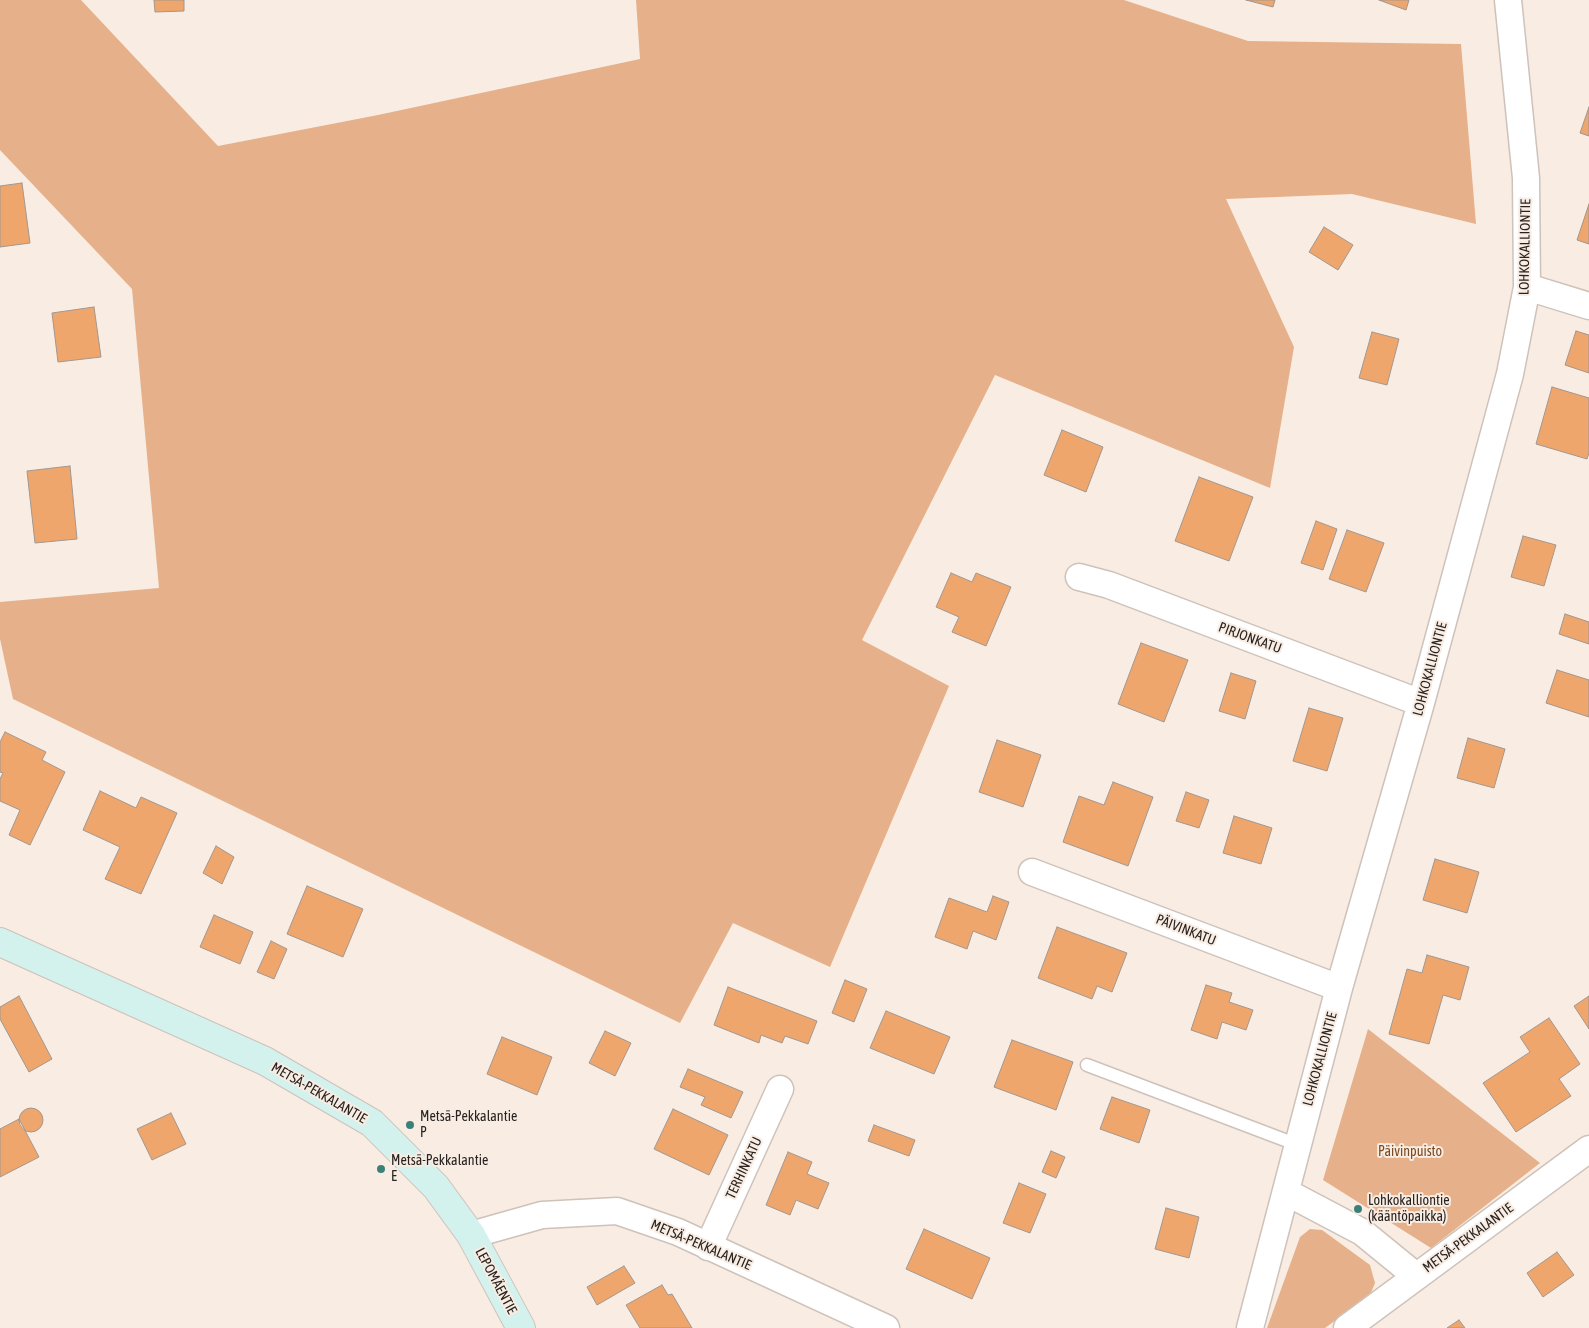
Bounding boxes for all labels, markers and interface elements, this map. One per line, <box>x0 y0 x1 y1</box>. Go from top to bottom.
street label: LOHKOKALLIONTIE <box>1516 199 1534 295</box>
street label: PIRJONKATU <box>1216 619 1284 657</box>
street label: LOHKOKALLIONTIE <box>1409 620 1451 718</box>
street label: PÄIVINKATU <box>1154 911 1218 949</box>
street label: LOHKOKALLIONTIE <box>1299 1010 1341 1108</box>
street label: METSÄ-PEKKALANTIE <box>268 1059 370 1127</box>
place label: Metsä-Pekkalantie P <box>420 1109 517 1142</box>
marker: Metsä-Pekkalantie P <box>404 1119 416 1131</box>
street label: TERHINKATU <box>722 1134 766 1202</box>
park label: Päivinpuisto <box>1378 1144 1442 1160</box>
place label: Metsä-Pekkalantie E <box>391 1153 488 1186</box>
marker: Metsä-Pekkalantie E <box>375 1163 387 1175</box>
place label: Lohkokalliontie (kääntöpaikka) <box>1368 1193 1450 1226</box>
street label: METSÄ-PEKKALANTIE <box>1420 1200 1516 1276</box>
marker: Lohkokalliontie (kääntöpaikka) <box>1352 1203 1364 1215</box>
street label: METSÄ-PEKKALANTIE <box>648 1216 754 1274</box>
street label: LEPOMÄENTIE <box>472 1245 520 1317</box>

